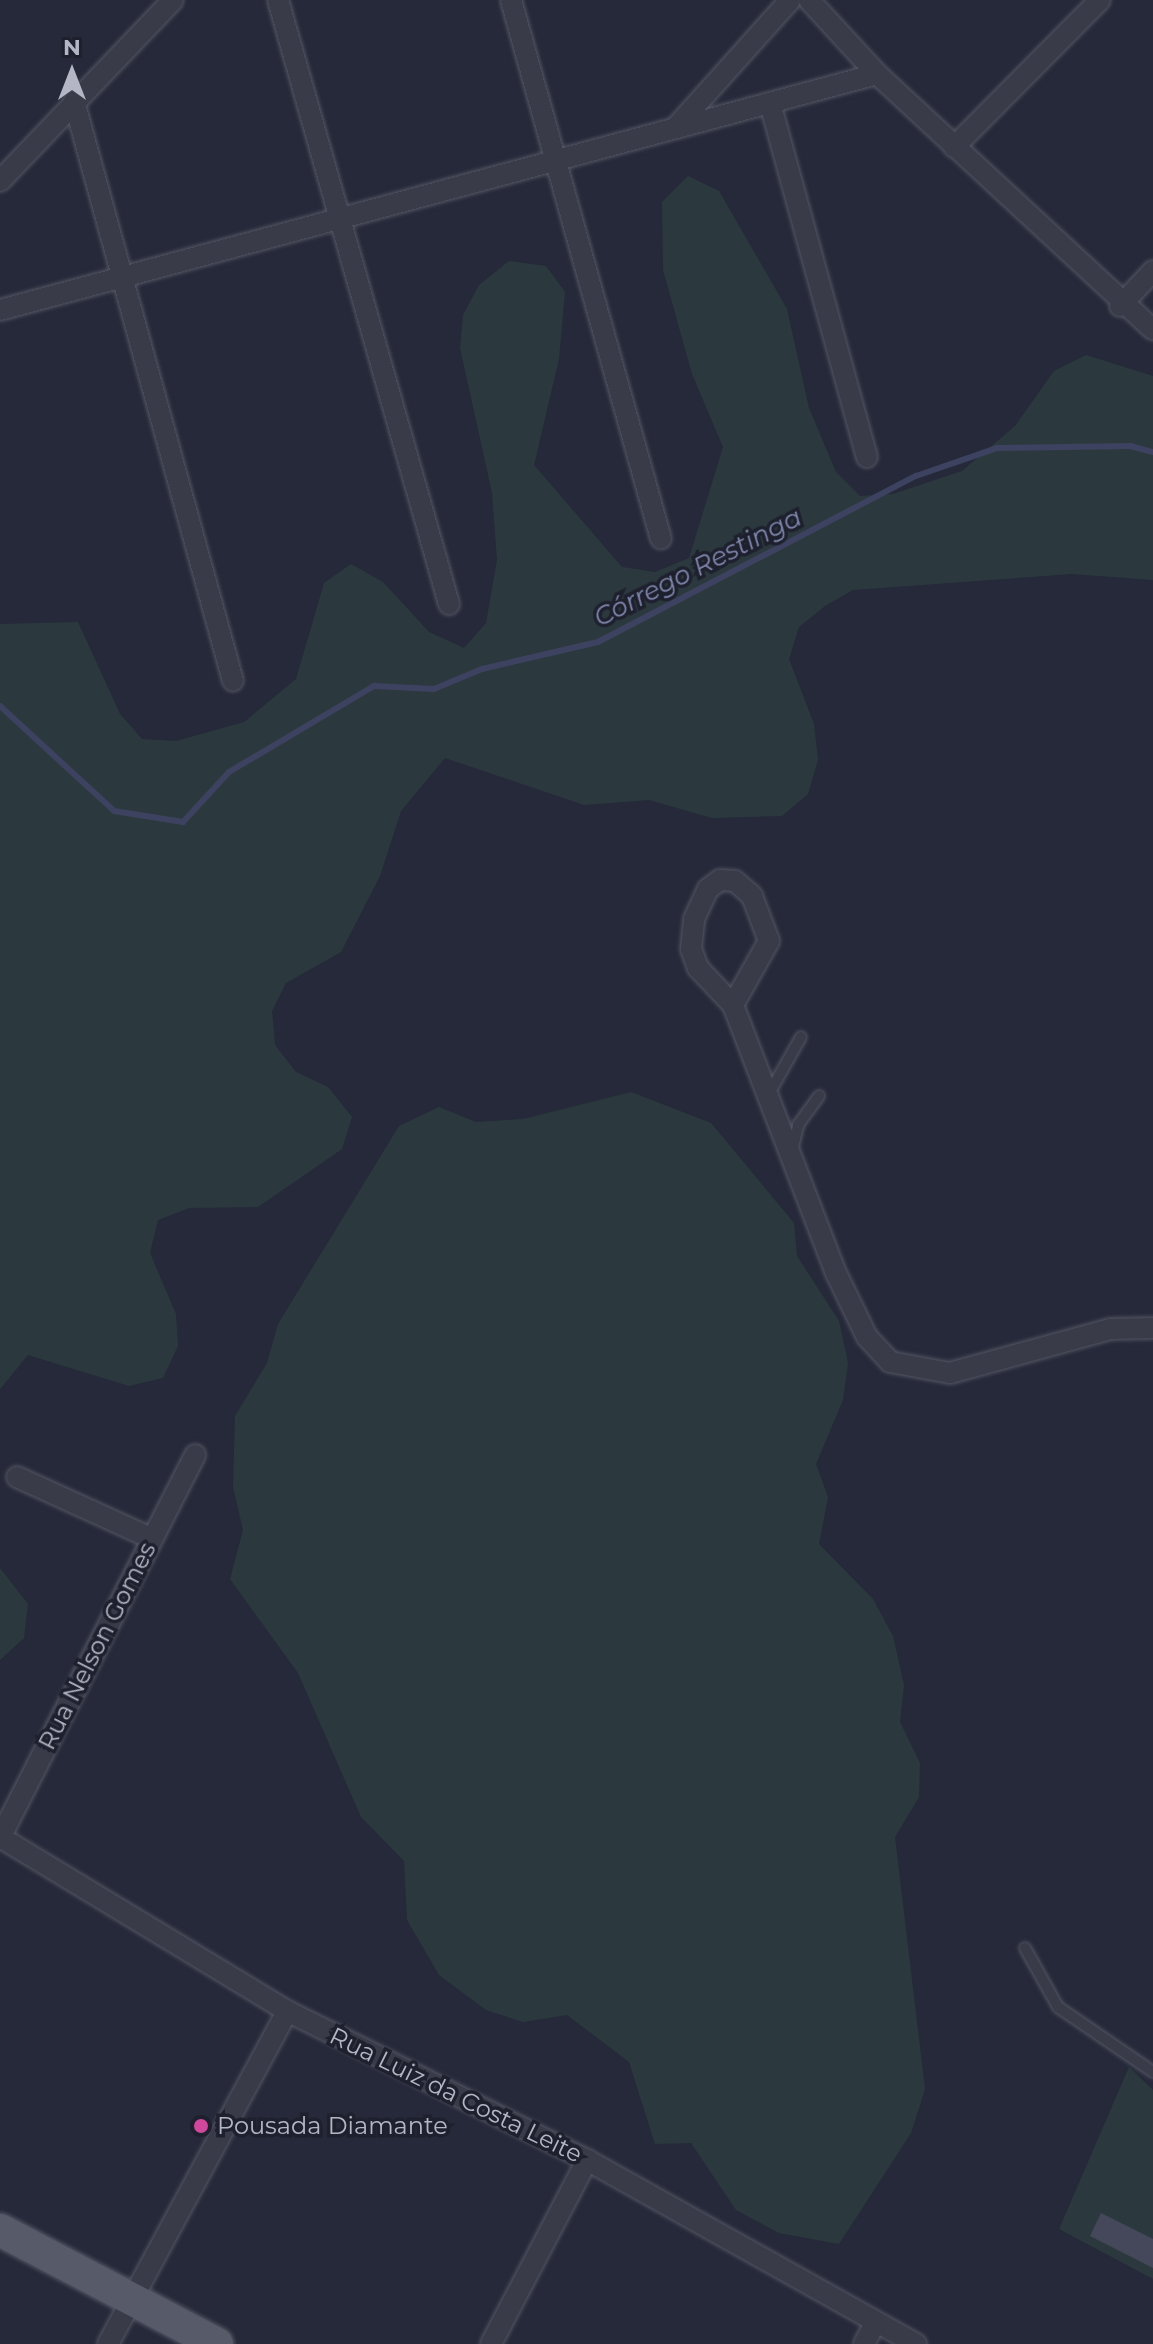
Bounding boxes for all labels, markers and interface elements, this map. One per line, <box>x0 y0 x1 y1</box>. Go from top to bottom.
north arrow <box>32 32 112 112</box>
text: N <box>63 34 81 61</box>
water label: Córrego Restinga <box>589 502 807 634</box>
street label: Rua Nelson Gomes <box>32 1537 162 1755</box>
street label: Rua Luiz da Costa Leite <box>325 2021 587 2169</box>
place label: Pousada Diamante <box>217 2112 448 2140</box>
marker: Pousada Diamante <box>192 2117 210 2135</box>

